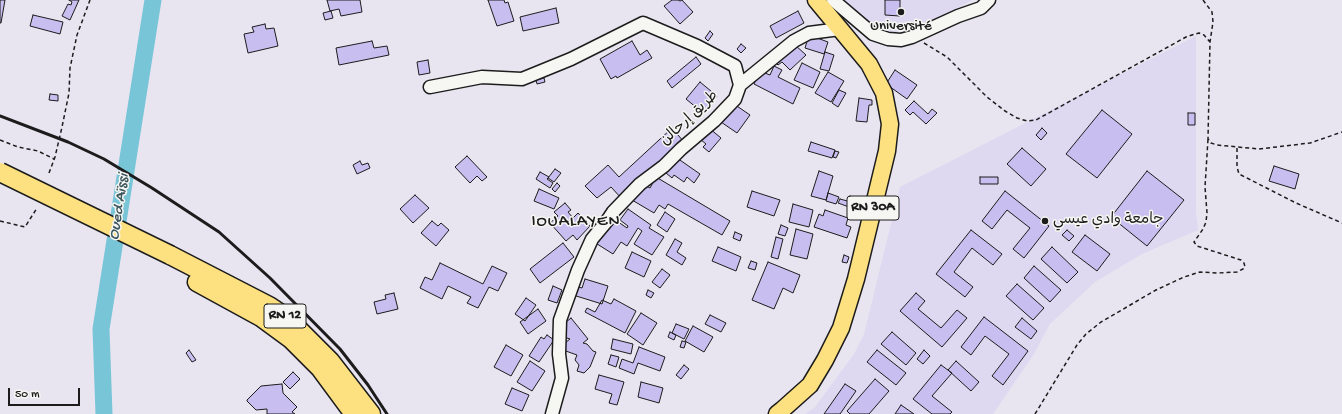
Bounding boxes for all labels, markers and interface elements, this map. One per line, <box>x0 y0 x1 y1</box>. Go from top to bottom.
marker: Université <box>896 7 906 17</box>
place label: Université <box>870 18 932 36</box>
street label: طريق إرحالن <box>657 88 723 150</box>
water label: Oued Aïssi <box>105 173 135 241</box>
road number: RN 30A <box>847 196 899 220</box>
district label: IOUALAYEN <box>532 212 620 232</box>
place label: جامعة وادي عيسي <box>1053 212 1164 230</box>
marker: جامعة وادي عيسي <box>1040 216 1050 226</box>
road number: RN 12 <box>264 304 306 328</box>
scale bar <box>10 380 82 406</box>
text: 50 m <box>15 388 40 402</box>

